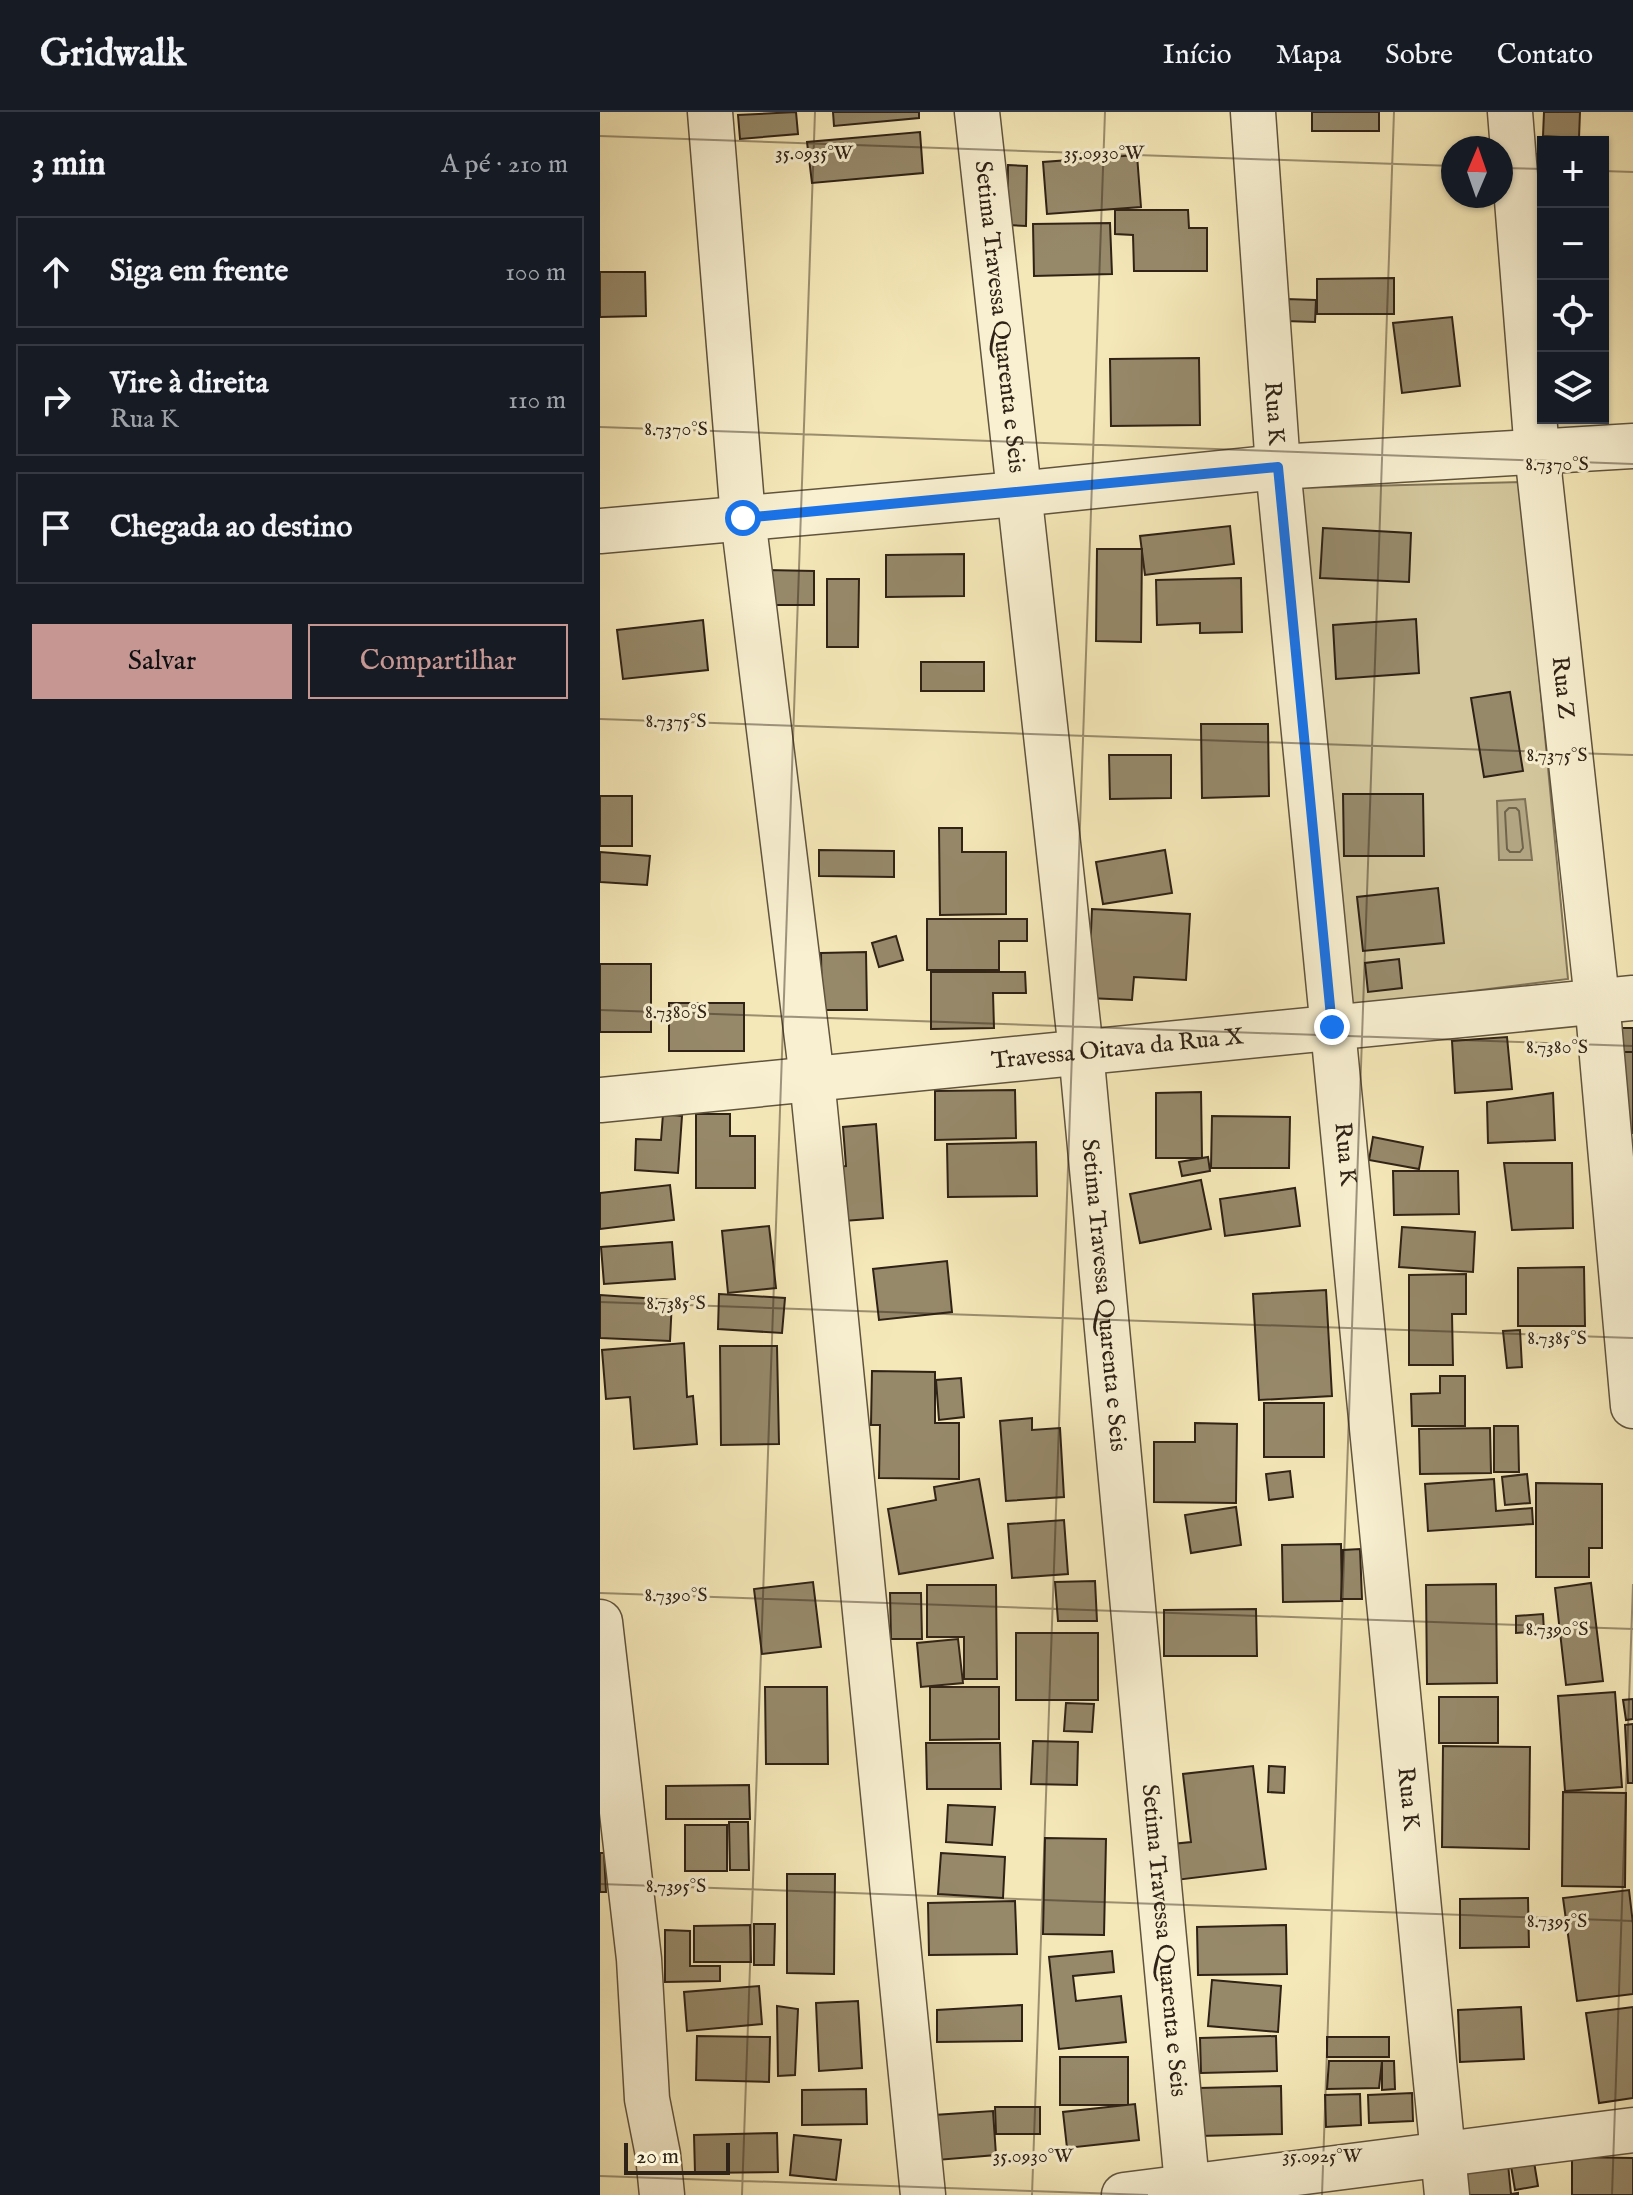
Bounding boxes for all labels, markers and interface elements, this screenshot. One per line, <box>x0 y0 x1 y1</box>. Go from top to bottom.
text: Gridwalk <box>40 31 186 79</box>
text: Início <box>1163 38 1232 73</box>
text: Mapa <box>1276 38 1341 73</box>
text: Sobre <box>1385 38 1453 73</box>
text: Contato <box>1497 38 1593 73</box>
north arrow <box>1441 136 1513 208</box>
map controls <box>1537 136 1609 424</box>
button: + <box>1537 136 1609 208</box>
text: 35.0935°W <box>775 141 854 166</box>
text: 35.0930°W <box>1064 141 1145 166</box>
text: 3 min <box>32 143 106 186</box>
text: A pé · 210 m <box>441 148 568 181</box>
street label: Setima Travessa Quarenta e Seis <box>967 159 1032 475</box>
button: − <box>1537 208 1609 280</box>
icon: ahead <box>34 250 78 294</box>
text: Siga em frente <box>110 253 288 291</box>
text: 100 m <box>505 256 566 289</box>
button: locate <box>1537 280 1609 352</box>
button: layers <box>1537 352 1609 424</box>
text: Vire à direita <box>110 365 269 403</box>
icon: right <box>34 378 78 422</box>
street label: Rua K <box>1257 380 1292 447</box>
text: 110 m <box>508 384 566 417</box>
text: Rua K <box>110 403 179 436</box>
text: 8.7370°S <box>644 417 708 442</box>
text: 8.7370°S <box>1525 452 1589 477</box>
route start <box>725 500 761 536</box>
icon: arrive <box>34 506 78 550</box>
text: Chegada ao destino <box>110 509 352 547</box>
button: Salvar <box>32 624 292 699</box>
button: Compartilhar <box>308 624 568 699</box>
street label: Rua Z <box>1544 654 1582 721</box>
text: 8.7375°S <box>645 709 707 734</box>
text: 8.7375°S <box>1526 743 1588 768</box>
text: 8.7380°S <box>645 1000 707 1025</box>
route end <box>1314 1009 1350 1045</box>
street label: Travessa Oitava da Rua X <box>990 1021 1246 1077</box>
text: 8.7380°S <box>1526 1035 1588 1060</box>
street label: Rua K <box>1327 1121 1364 1188</box>
street label: Setima Travessa Quarenta e Seis <box>1074 1137 1134 1453</box>
text: 8.7385°S <box>646 1291 706 1316</box>
text: 8.7385°S <box>1527 1326 1587 1351</box>
text: 8.7390°S <box>644 1583 708 1608</box>
text: 8.7390°S <box>1525 1617 1589 1642</box>
street label: Rua K <box>1390 1766 1427 1833</box>
street label: Setima Travessa Quarenta e Seis <box>1134 1783 1194 2098</box>
text: 8.7395°S <box>646 1874 706 1899</box>
text: 8.7395°S <box>1527 1909 1587 1934</box>
scale bar <box>624 2139 730 2175</box>
text: 20 m <box>636 2143 679 2171</box>
text: 35.0930°W <box>993 2144 1074 2169</box>
text: 35.0925°W <box>1282 2144 1363 2169</box>

